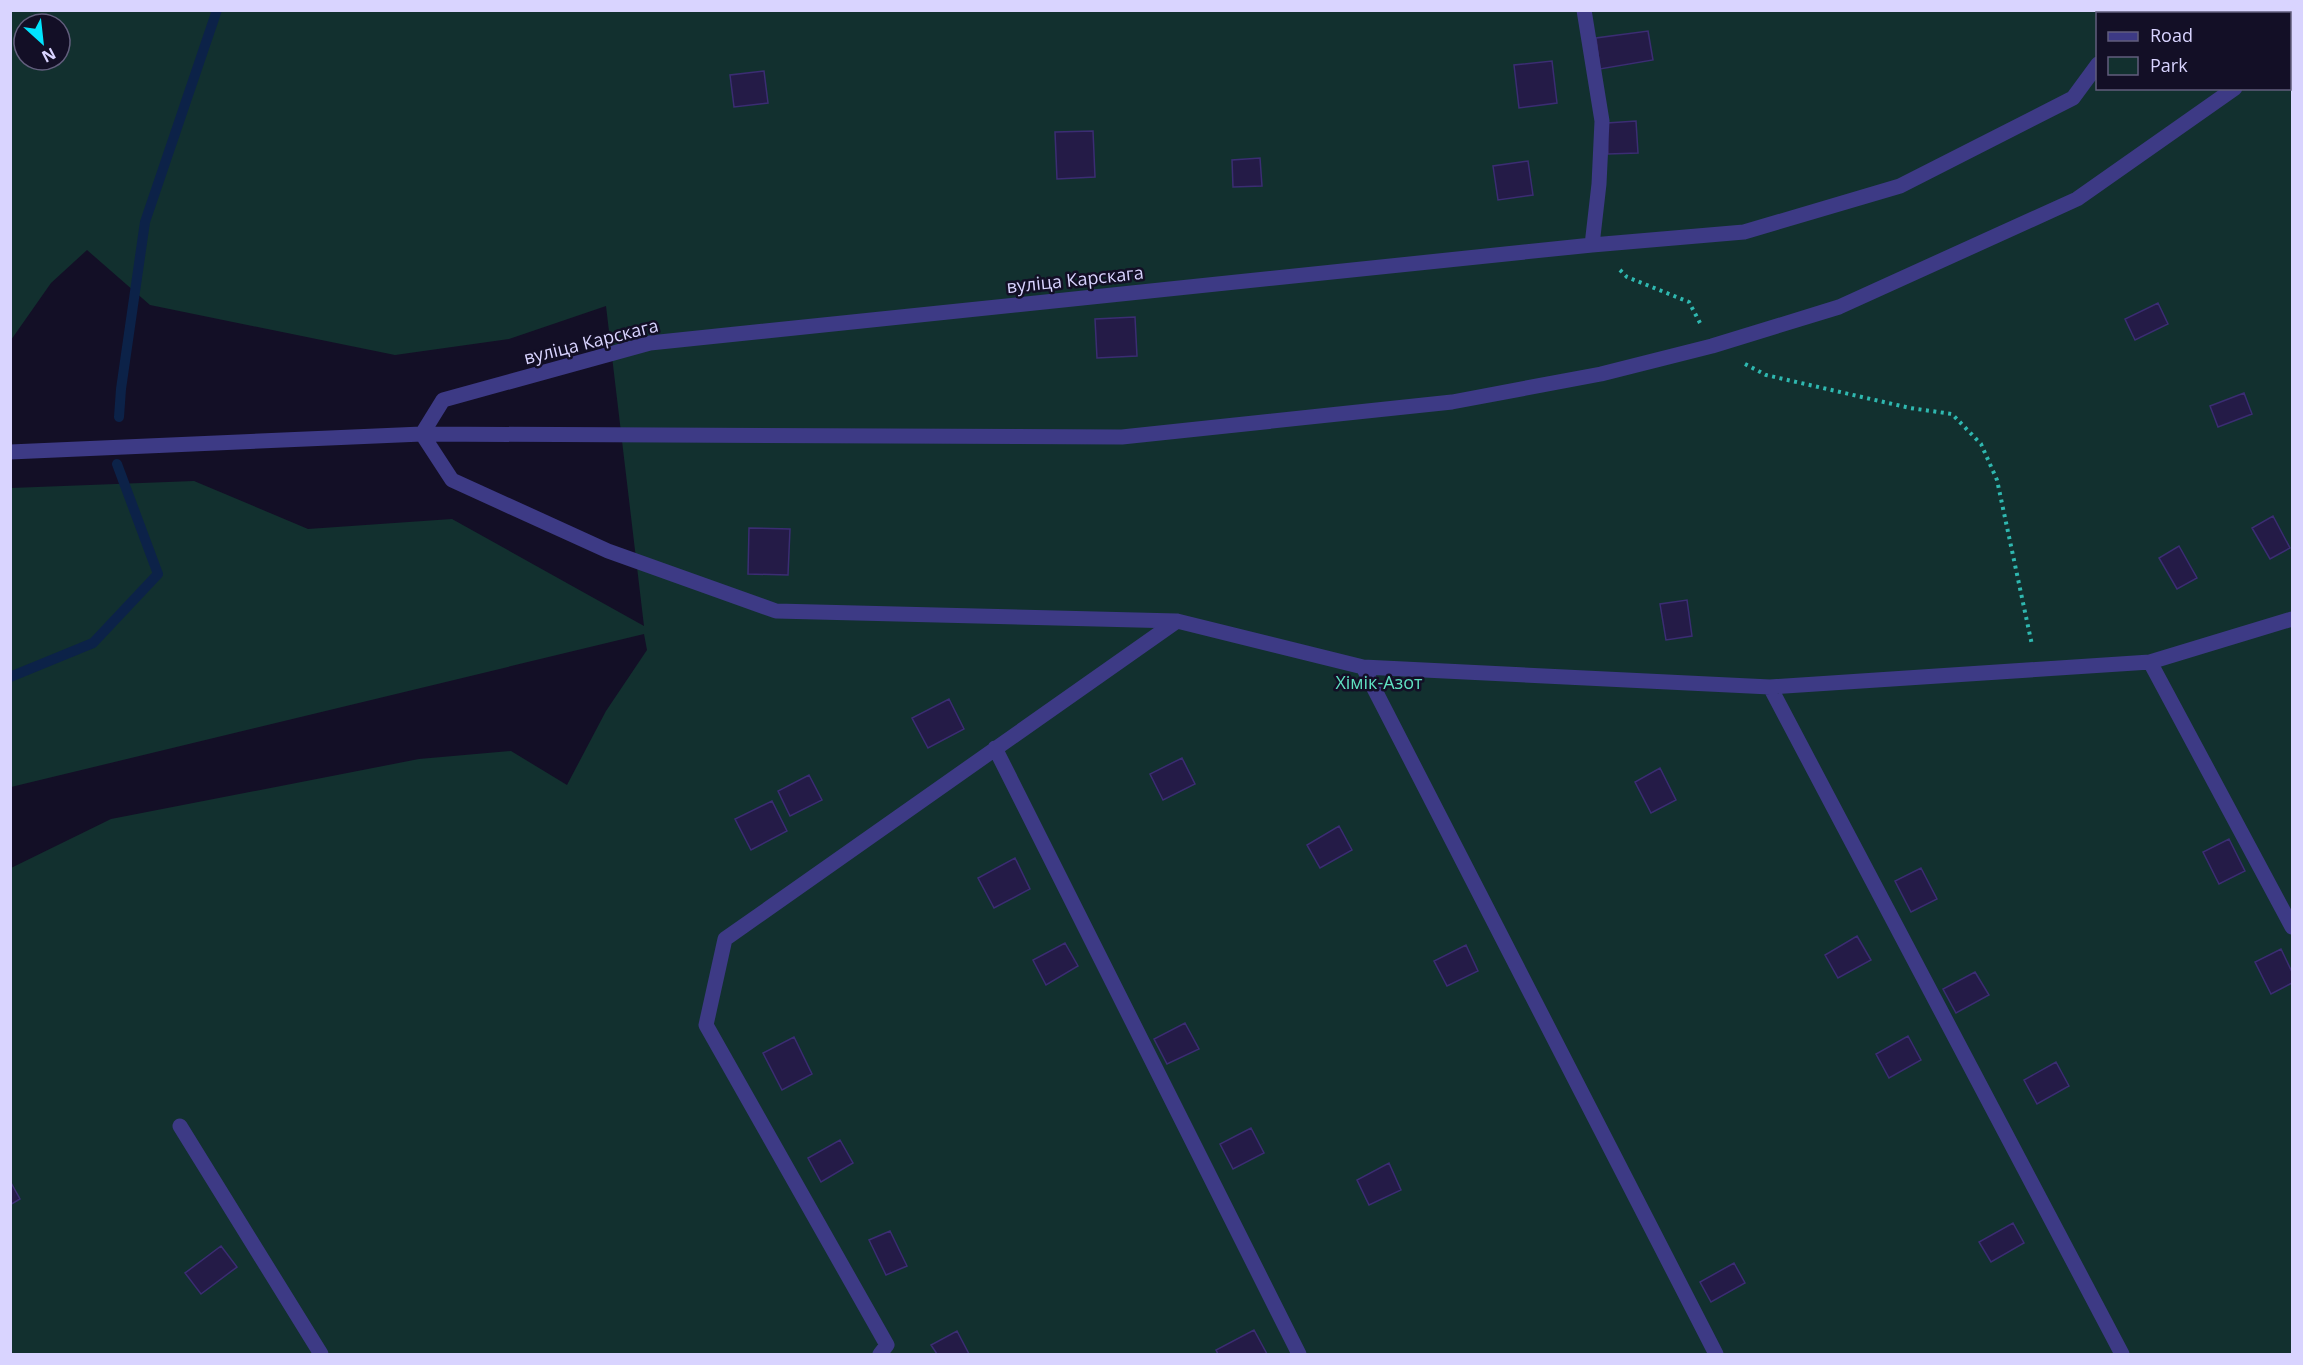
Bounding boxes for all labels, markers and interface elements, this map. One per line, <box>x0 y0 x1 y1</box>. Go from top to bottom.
north arrow <box>12 12 72 72</box>
legend <box>2096 12 2291 90</box>
text: Road <box>2150 23 2193 47</box>
text: N <box>38 43 60 68</box>
text: Park <box>2150 53 2188 77</box>
street label: вуліца Карскага <box>1005 260 1145 298</box>
street label: вуліца Карскага <box>521 313 661 369</box>
park label: Хімік-Азот <box>1335 670 1423 694</box>

